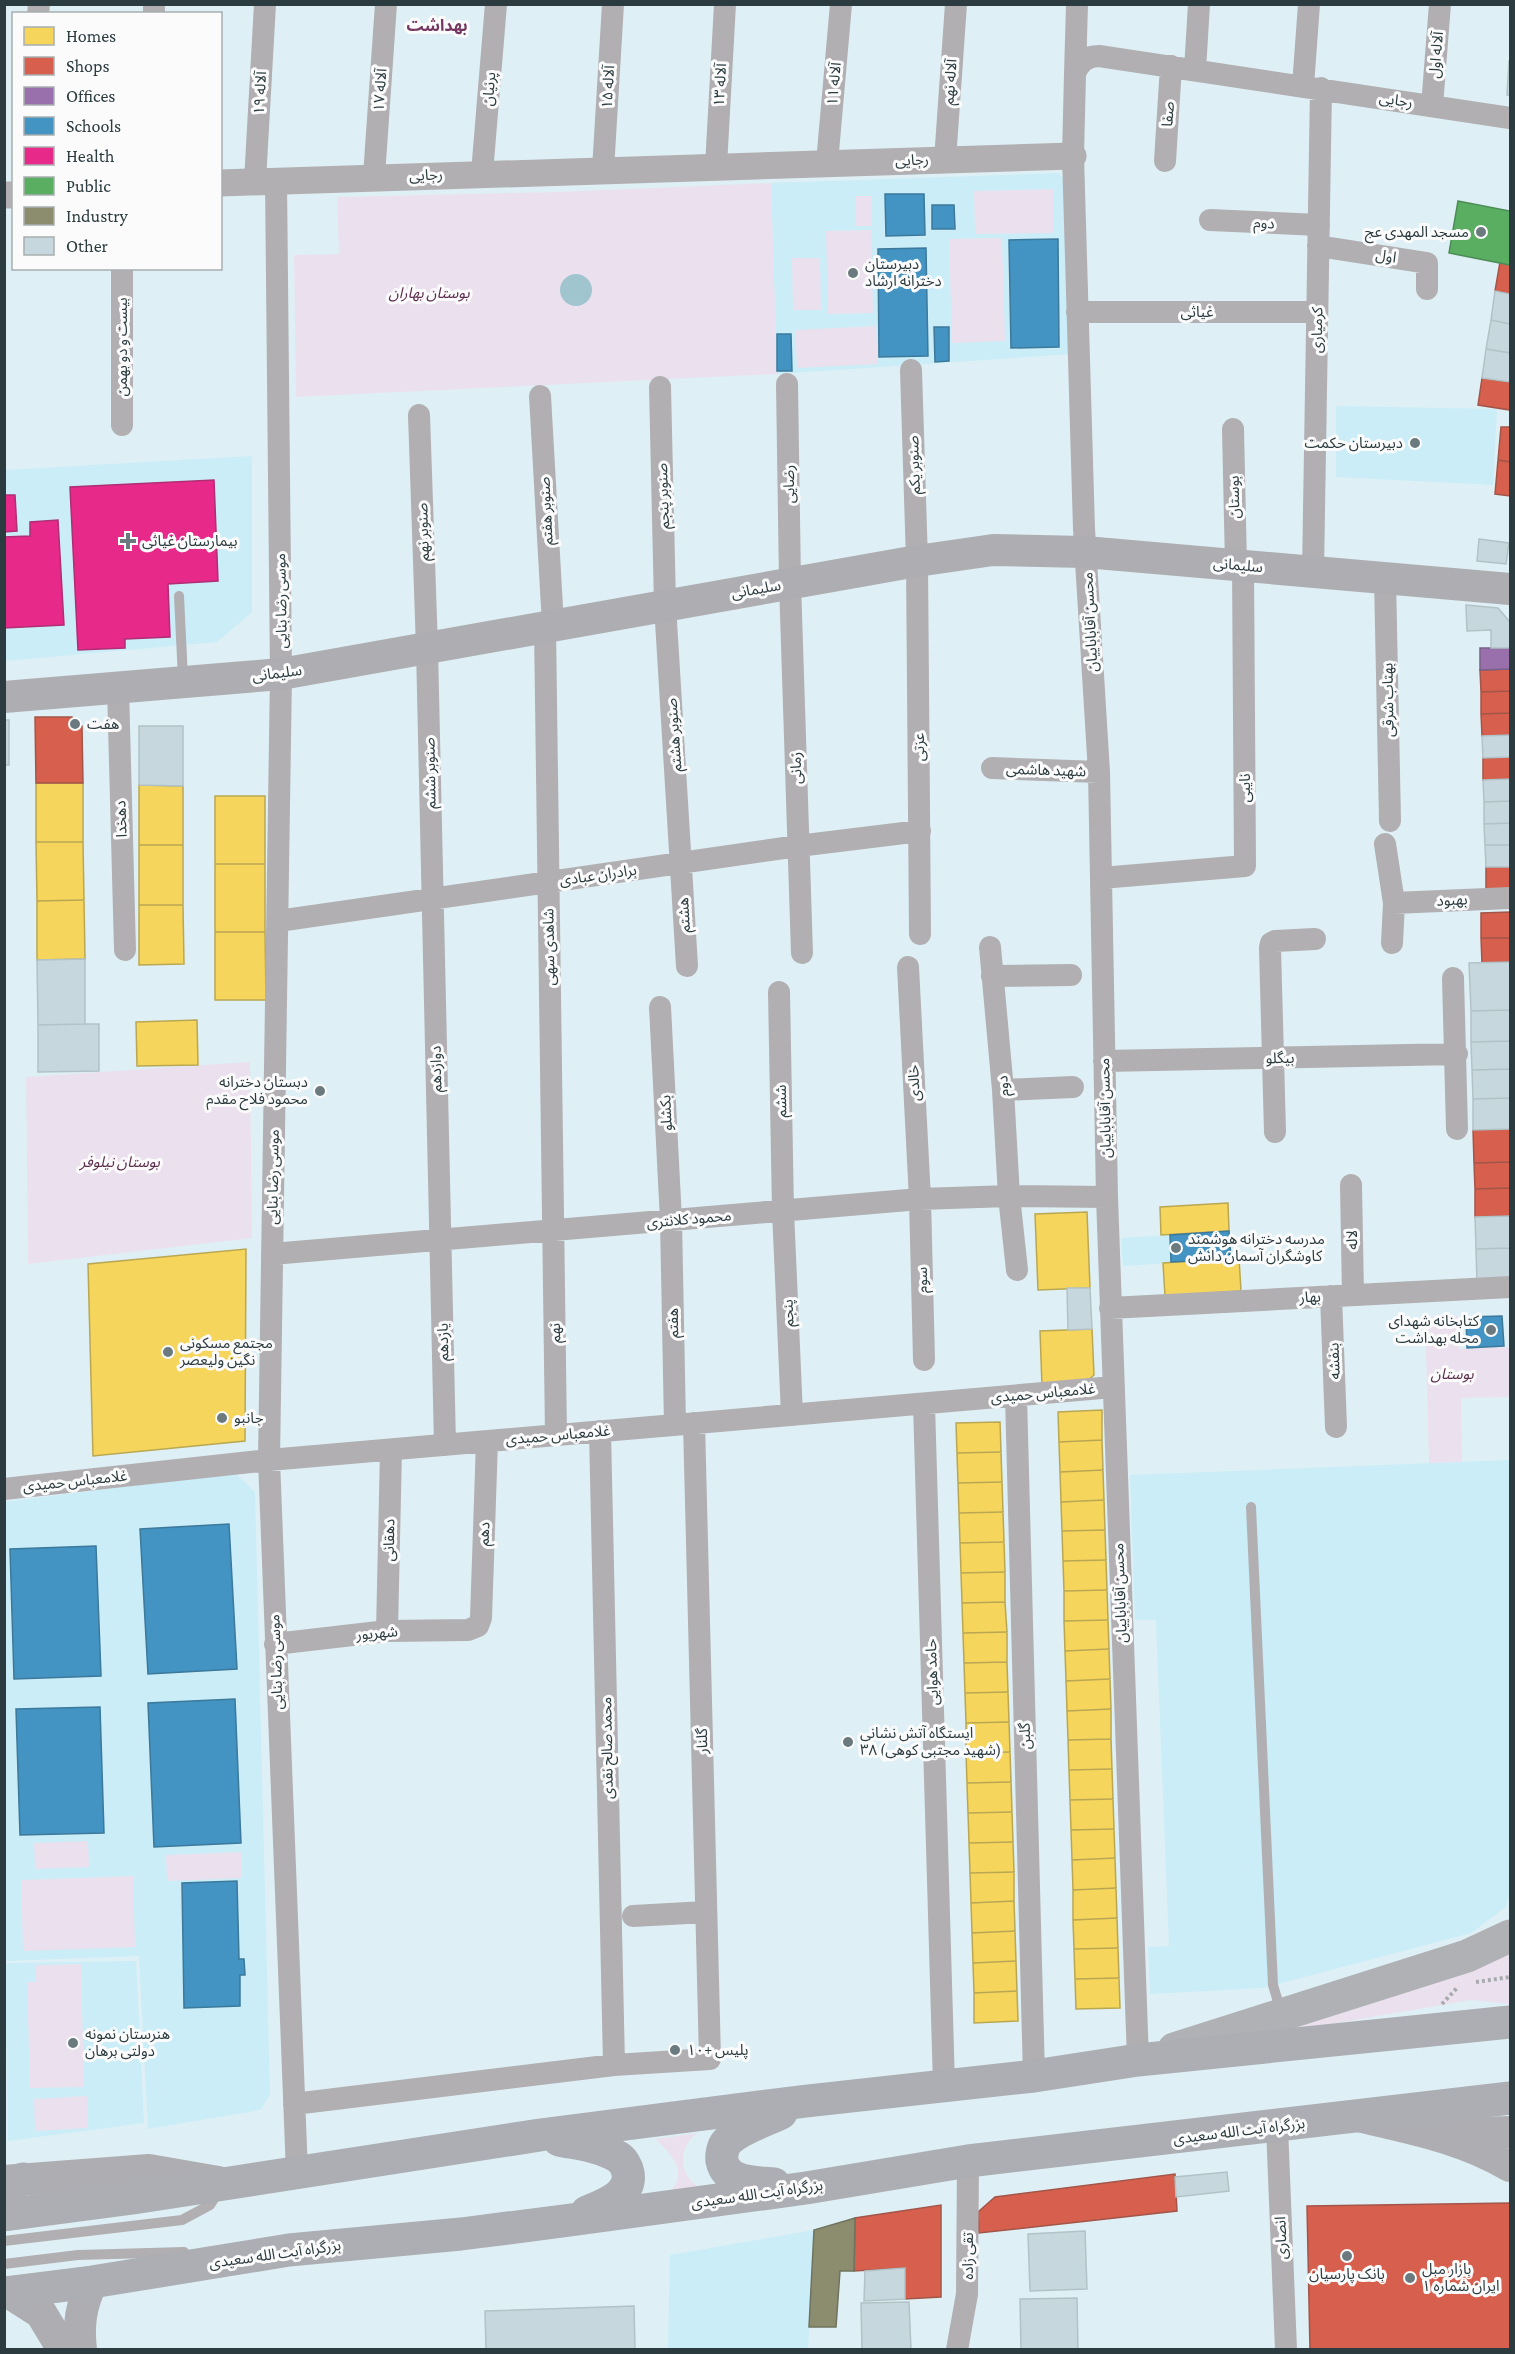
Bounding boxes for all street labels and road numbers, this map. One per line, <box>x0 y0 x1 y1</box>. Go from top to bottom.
street label: آلاله اول <box>1426 30 1447 79</box>
street label: آلاله نهم <box>940 58 963 106</box>
street label: آلاله ۱۱ <box>824 61 844 106</box>
street label: آلاله ۱۳ <box>711 62 729 107</box>
street label: آلاله ۱۵ <box>599 64 617 109</box>
street label: آلاله ۱۷ <box>371 67 390 112</box>
street label: آلاله ۱۹ <box>251 70 269 115</box>
street label: پرنیان <box>480 71 501 107</box>
street label: رجایی <box>1378 89 1414 112</box>
street label: صفا <box>1159 101 1177 127</box>
street label: رجایی <box>895 151 929 170</box>
street label: رجایی <box>409 166 443 185</box>
street label: دوم <box>1253 214 1275 235</box>
street label: اول <box>1374 246 1397 267</box>
street label: بیست و دو بهمن <box>114 297 131 397</box>
street label: غیاثی <box>1180 304 1214 321</box>
street label: کرمیاری <box>1309 306 1326 353</box>
street label: صنوبر یکم <box>905 435 926 495</box>
street label: صنوبر پنجم <box>654 463 675 529</box>
street label: رضایی <box>781 465 798 503</box>
street label: بوستان <box>1226 475 1243 519</box>
street label: صنوبر هفتم <box>536 476 559 546</box>
street label: صنوبر نهم <box>414 502 435 562</box>
street label: موسی رضا بنایی <box>272 553 291 649</box>
street label: سلیمانی <box>1212 555 1264 576</box>
street label: محسن آقاباباییان <box>1079 572 1102 672</box>
street label: سلیمانی <box>730 577 782 602</box>
street label: سلیمانی <box>251 662 303 685</box>
street label: بهتاب شرقی <box>1379 663 1398 737</box>
street label: صنوبر هشتم <box>663 697 688 772</box>
street label: عزتی <box>911 732 928 761</box>
street label: صنوبر ششم <box>421 737 442 809</box>
street label: زمانی <box>787 752 806 784</box>
street label: شهید هاشمی <box>1006 761 1087 780</box>
street label: نایبی <box>1237 773 1254 803</box>
street label: دهخدا <box>112 800 130 838</box>
street label: برادران عبادی <box>558 862 638 889</box>
street label: بهبود <box>1436 891 1468 910</box>
street label: هشتم <box>675 897 696 933</box>
street label: شاهدی سهی <box>540 908 559 986</box>
street label: دوازدهم <box>428 1045 447 1092</box>
street label: بیگلو <box>1265 1050 1295 1067</box>
street label: محسن آقاباباییان <box>1096 1058 1115 1158</box>
street label: خالدی <box>905 1064 924 1102</box>
street label: دوم <box>994 1075 1015 1097</box>
street label: ششم <box>773 1084 792 1118</box>
street label: بکشلو <box>657 1095 676 1131</box>
street label: موسی رضا بنایی <box>264 1129 283 1225</box>
street label: محمود کلانتری <box>646 1207 732 1232</box>
street label: لاله <box>1344 1230 1360 1250</box>
street label: سوم <box>914 1267 933 1293</box>
street label: بهار <box>1298 1288 1321 1307</box>
street label: پنجم <box>780 1299 799 1327</box>
street label: هفتم <box>665 1308 684 1338</box>
street label: یازدهم <box>435 1323 454 1361</box>
street label: نهم <box>547 1323 566 1343</box>
street label: بنفشه <box>1325 1342 1343 1380</box>
street label: غلامعباس حمیدی <box>990 1380 1097 1407</box>
street label: غلامعباس حمیدی <box>505 1422 612 1449</box>
street label: غلامعباس حمیدی <box>22 1468 129 1495</box>
street label: دهقانی <box>381 1519 398 1561</box>
street label: دهم <box>476 1522 495 1546</box>
street label: محسن آقاباباییان <box>1110 1543 1131 1643</box>
street label: موسی رضا بنایی <box>266 1614 287 1710</box>
street label: شهریور <box>354 1623 399 1644</box>
street label: حامد هوایی <box>923 1638 942 1706</box>
street label: محمد صالح نقدی <box>598 1697 620 1799</box>
street label: گلبن <box>1017 1721 1034 1750</box>
street label: گلنار <box>694 1727 711 1755</box>
street label: بزرگراه آیت الله سعیدی <box>1172 2115 1306 2148</box>
street label: بزرگراه آیت الله سعیدی <box>690 2177 824 2212</box>
street label: انصاری <box>1272 2216 1291 2260</box>
street label: تقی زاده <box>960 2232 977 2280</box>
street label: بزرگراه آیت الله سعیدی <box>208 2237 342 2272</box>

